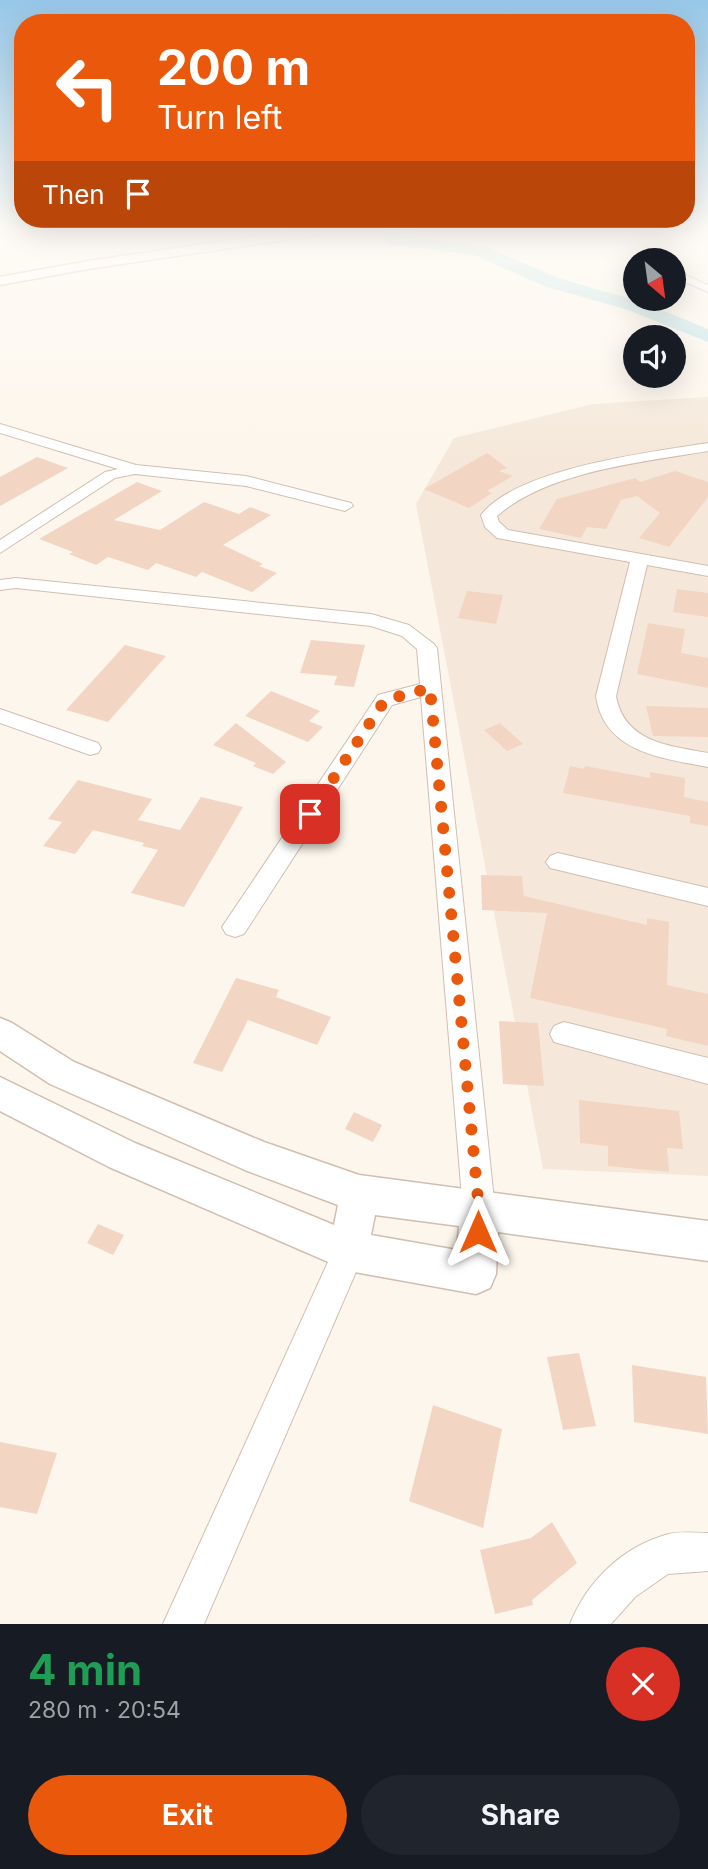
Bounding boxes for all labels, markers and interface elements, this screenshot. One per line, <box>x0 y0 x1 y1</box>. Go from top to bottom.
text: 200 m <box>157 38 310 97</box>
icon: left <box>42 42 133 133</box>
text: Turn left <box>157 98 282 137</box>
icon: arrive <box>119 175 157 213</box>
text: Then <box>42 179 105 210</box>
north arrow <box>623 248 686 312</box>
map controls <box>623 248 686 388</box>
button: sound <box>623 325 686 388</box>
pin <box>280 784 340 844</box>
icon: arrive <box>291 795 329 833</box>
position arrow <box>441 1195 515 1269</box>
text: 4 min <box>28 1644 142 1695</box>
button: close <box>606 1647 680 1721</box>
text: 280 m · 20:54 <box>28 1696 181 1724</box>
button: Exit <box>28 1775 347 1855</box>
button: Share <box>361 1775 680 1855</box>

